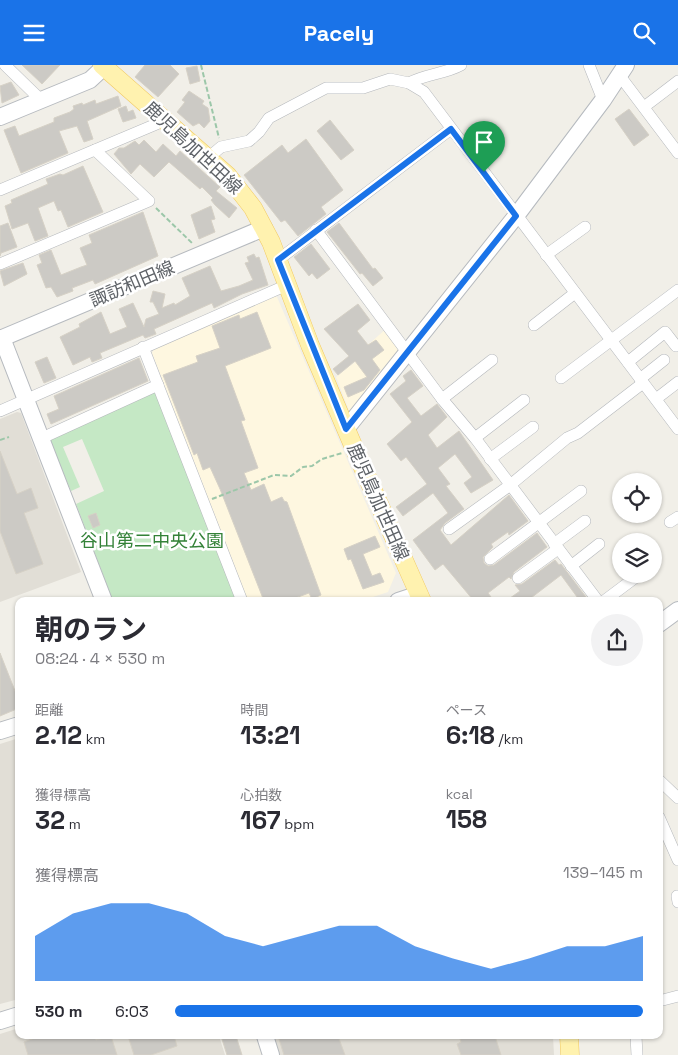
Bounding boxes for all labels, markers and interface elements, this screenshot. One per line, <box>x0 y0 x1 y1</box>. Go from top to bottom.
icon: menu <box>20 19 48 47</box>
text: Pacely <box>304 19 374 47</box>
icon: search <box>630 19 658 47</box>
street label: 鹿児島加世田線 <box>139 96 247 199</box>
pin <box>463 121 505 172</box>
icon: arrive <box>470 128 498 156</box>
street label: 諏訪和田線 <box>86 255 178 312</box>
street label: 鹿児島加世田線 <box>342 440 415 564</box>
map controls <box>612 473 662 583</box>
button: locate <box>612 473 662 523</box>
park label: 谷山第二中央公園 <box>80 529 224 552</box>
button: layers <box>612 533 662 583</box>
text: 朝のラン <box>35 611 147 647</box>
button: share <box>591 614 643 666</box>
text: 08:24 · 4 × 530 m <box>35 648 165 669</box>
text: 距離 <box>35 701 63 719</box>
text: 時間 <box>240 701 268 719</box>
text: ペース <box>446 701 487 719</box>
text: 2.12 <box>35 719 82 751</box>
text: 13:21 <box>240 719 300 751</box>
text: 6:18 <box>446 719 495 751</box>
text: km <box>82 730 105 748</box>
text: /km <box>495 730 523 748</box>
text: kcal <box>446 785 473 803</box>
text: 獲得標高 <box>35 786 91 804</box>
text: 心拍数 <box>240 786 282 804</box>
text: 158 <box>446 803 487 835</box>
text: 32 <box>35 804 65 836</box>
text: 167 <box>240 804 281 836</box>
text: m <box>65 815 81 833</box>
text: bpm <box>281 815 314 833</box>
text: 139–145 m <box>563 862 643 883</box>
text: 獲得標高 <box>35 865 99 886</box>
text: 530 m <box>35 1001 82 1022</box>
text: 6:03 <box>115 1001 149 1022</box>

